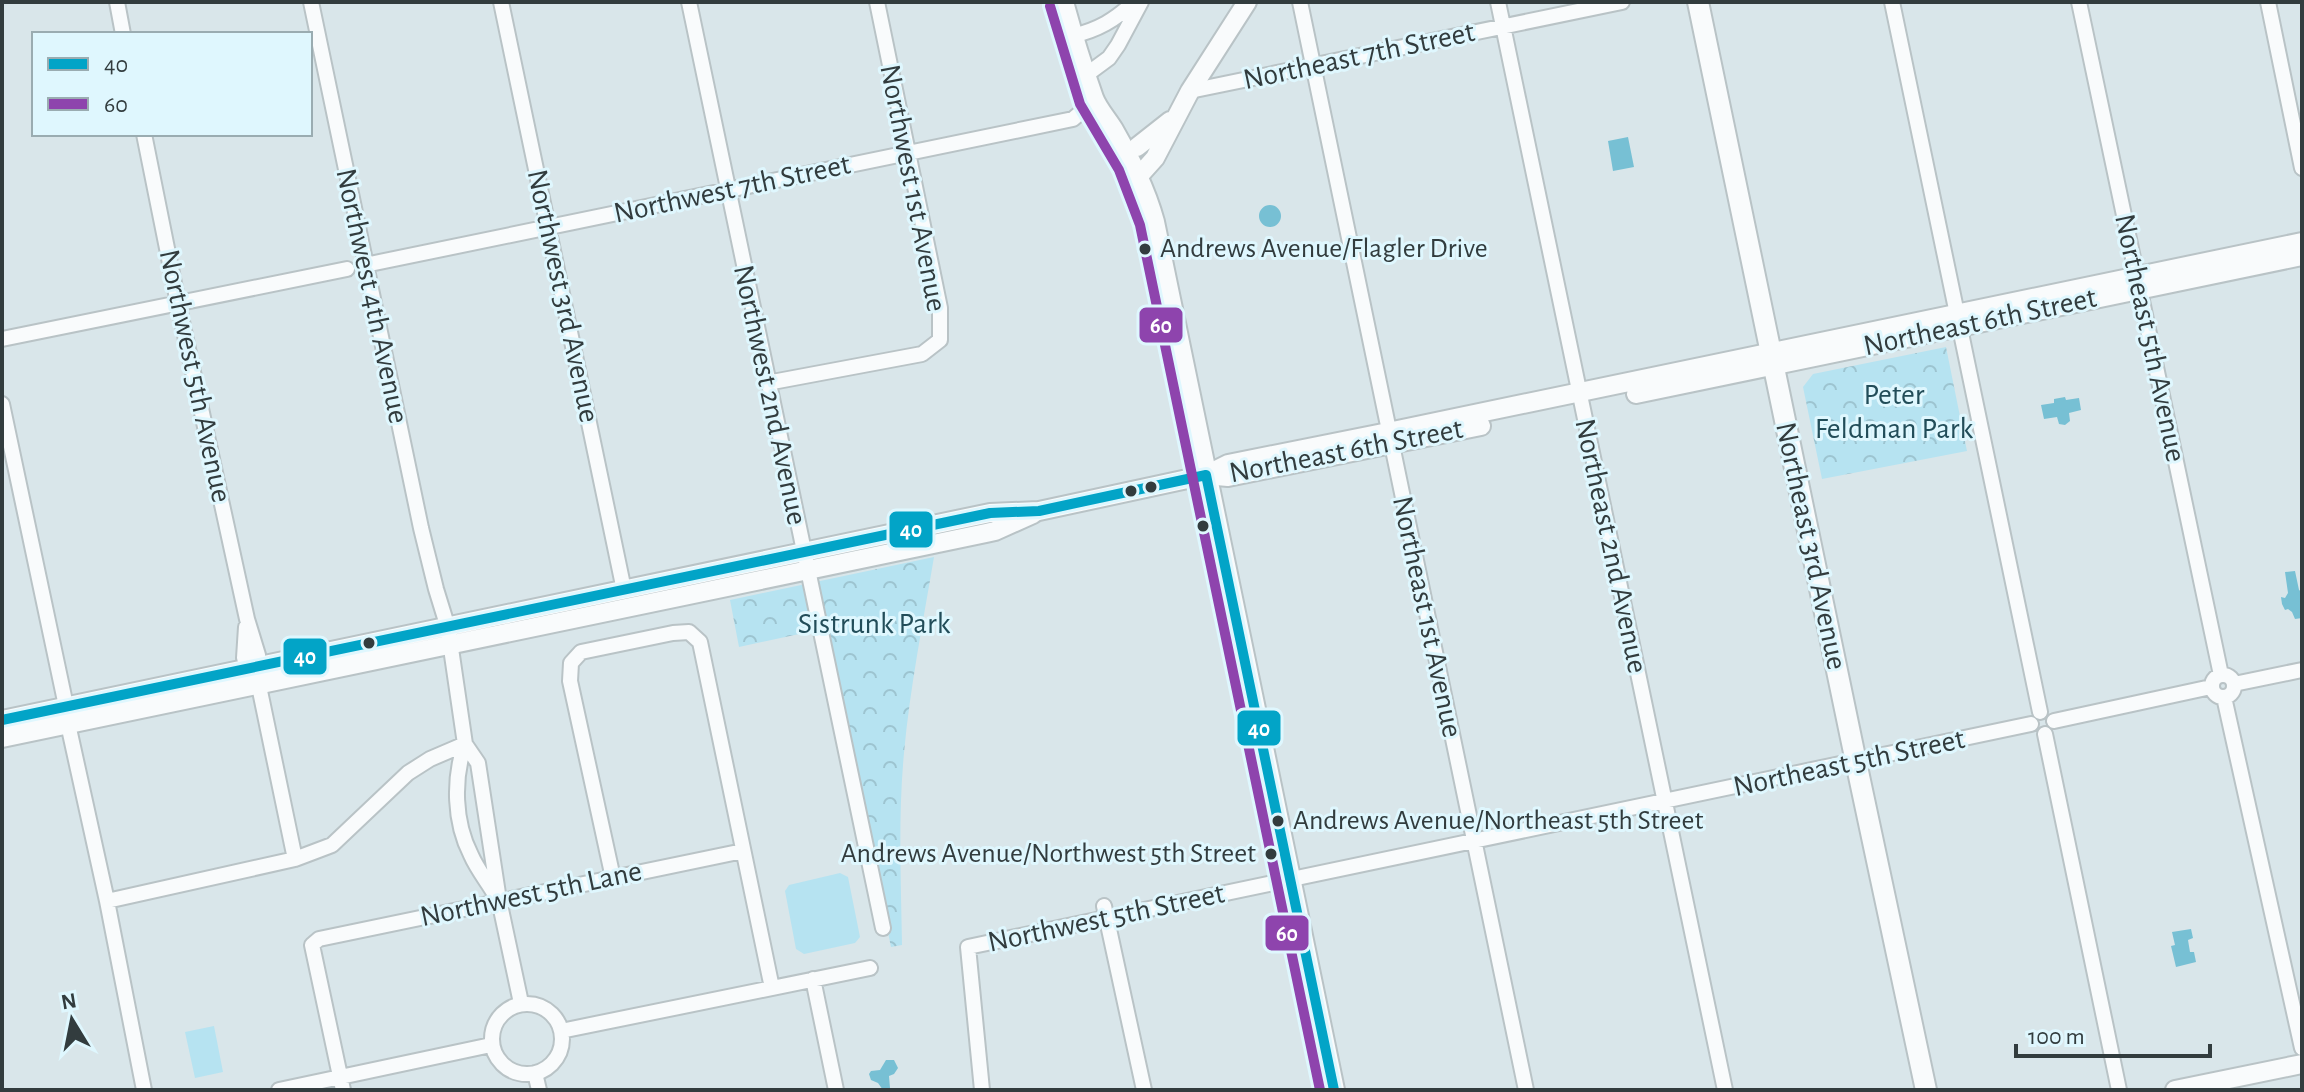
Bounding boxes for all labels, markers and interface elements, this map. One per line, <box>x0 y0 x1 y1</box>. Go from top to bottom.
street label: Northeast 7th Street <box>1241 17 1478 95</box>
legend <box>32 32 312 136</box>
text: 40 <box>104 53 128 77</box>
street label: Northwest 1st Avenue <box>874 62 952 314</box>
text: 60 <box>104 93 128 117</box>
street label: Northwest 7th Street <box>611 149 853 229</box>
street label: Northwest 4th Avenue <box>330 166 414 426</box>
street label: Northwest 3rd Avenue <box>522 167 604 425</box>
street label: Northeast 5th Avenue <box>2109 211 2191 465</box>
place label: Andrews Avenue/Flagler Drive <box>1160 235 1488 263</box>
marker: Andrews Avenue/Flagler Drive <box>1137 241 1153 257</box>
street label: Northwest 5th Avenue <box>154 247 236 505</box>
street label: Northwest 2nd Avenue <box>728 262 812 528</box>
street label: Northeast 6th Street <box>1861 283 2100 361</box>
line badge: 60 <box>1138 306 1184 344</box>
text: 60 <box>1150 315 1172 337</box>
park label: Peter Feldman Park <box>1815 380 1974 444</box>
street label: Northeast 6th Street <box>1227 414 1466 488</box>
street label: Northeast 2nd Avenue <box>1569 416 1653 676</box>
street label: Northeast 3rd Avenue <box>1770 419 1852 673</box>
unlabelled marker <box>1143 479 1159 495</box>
unlabelled marker <box>1123 483 1139 499</box>
street label: Northeast 1st Avenue <box>1387 494 1467 740</box>
line badge: 40 <box>888 510 934 549</box>
unlabelled marker <box>1195 518 1211 534</box>
text: 40 <box>900 519 922 541</box>
park label: Sistrunk Park <box>798 609 951 639</box>
unlabelled marker <box>361 635 377 651</box>
line badge: 40 <box>282 637 328 676</box>
text: 40 <box>294 646 316 668</box>
line badge: 40 <box>1236 709 1282 747</box>
text: 40 <box>1248 718 1270 740</box>
street label: Northeast 5th Street <box>1731 724 1968 802</box>
place label: Andrews Avenue/Northeast 5th Street <box>1293 807 1703 835</box>
marker: Andrews Avenue/Northeast 5th Street <box>1270 813 1286 829</box>
place label: Andrews Avenue/Northwest 5th Street <box>841 840 1256 868</box>
marker: Andrews Avenue/Northwest 5th Street <box>1263 846 1279 862</box>
street label: Northwest 5th Lane <box>417 856 645 932</box>
street label: Northwest 5th Street <box>985 878 1227 958</box>
line badge: 60 <box>1264 914 1310 952</box>
text: 60 <box>1276 923 1298 945</box>
north arrow <box>32 980 112 1060</box>
text: N <box>59 989 78 1013</box>
scale bar <box>2016 1008 2210 1058</box>
text: 100 m <box>2028 1025 2085 1049</box>

